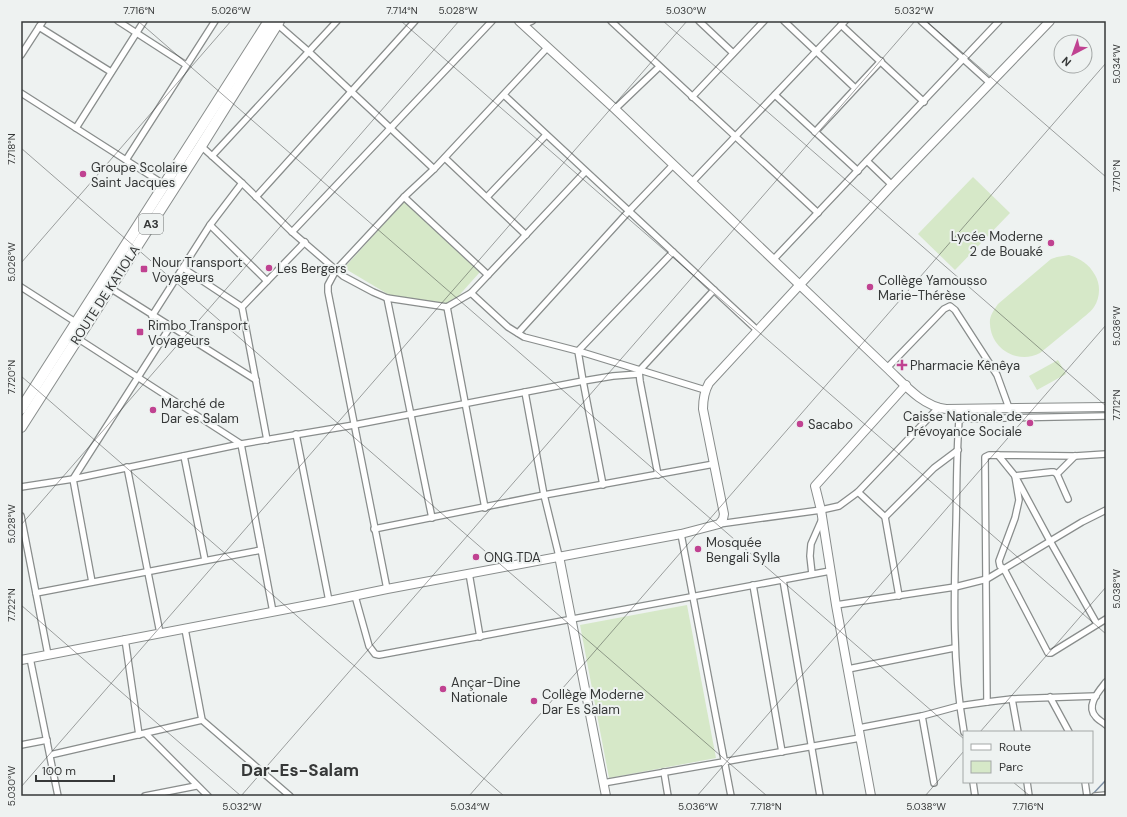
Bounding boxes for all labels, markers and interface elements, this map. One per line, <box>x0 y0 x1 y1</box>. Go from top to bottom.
text: 7.716°N <box>123 4 155 17</box>
text: 5.026°W <box>211 4 251 17</box>
text: 7.714°N <box>386 4 418 17</box>
text: 5.028°W <box>438 4 478 17</box>
text: 5.030°W <box>666 4 707 17</box>
text: 5.032°W <box>894 4 934 17</box>
north arrow <box>1053 34 1093 74</box>
text: 5.034°W <box>1110 44 1123 84</box>
text: N <box>1059 54 1074 69</box>
text: 7.718°N <box>5 133 18 165</box>
place label: Groupe Scolaire Saint Jacques <box>91 159 187 191</box>
text: 7.710°N <box>1110 160 1123 192</box>
marker: Groupe Scolaire Saint Jacques <box>78 169 88 179</box>
road number: A3 <box>139 214 163 234</box>
place label: Lycée Moderne 2 de Bouaké <box>951 228 1043 260</box>
marker: Lycée Moderne 2 de Bouaké <box>1046 238 1056 248</box>
text: 5.026°W <box>5 242 18 282</box>
street label: ROUTE DE KATIOLA <box>66 242 144 348</box>
place label: Nour Transport Voyageurs <box>152 254 243 286</box>
place label: Les Bergers <box>277 260 347 277</box>
marker: Les Bergers <box>264 263 274 273</box>
marker: Nour Transport Voyageurs <box>139 264 149 274</box>
place label: Collège Yamousso Marie-Thérèse <box>878 272 987 304</box>
marker: Collège Yamousso Marie-Thérèse <box>865 282 875 292</box>
text: 5.036°W <box>1110 306 1123 346</box>
place label: Rimbo Transport Voyageurs <box>148 317 248 349</box>
marker: Rimbo Transport Voyageurs <box>135 327 145 337</box>
place label: Pharmacie Kênêya <box>910 357 1020 374</box>
text: 7.720°N <box>5 360 18 394</box>
marker: Pharmacie Kênêya <box>897 360 907 370</box>
text: 7.712°N <box>1110 389 1123 421</box>
place label: Marché de Dar es Salam <box>161 395 239 427</box>
marker: Marché de Dar es Salam <box>148 405 158 415</box>
place label: Caisse Nationale de Prévoyance Sociale <box>903 408 1022 440</box>
place label: Sacabo <box>808 416 853 433</box>
marker: Caisse Nationale de Prévoyance Sociale <box>1025 418 1035 428</box>
marker: Sacabo <box>795 419 805 429</box>
text: 5.028°W <box>5 504 18 544</box>
place label: Mosquée Bengali Sylla <box>706 534 780 566</box>
marker: Mosquée Bengali Sylla <box>693 544 703 554</box>
place label: ONG TDA <box>484 549 541 566</box>
marker: ONG TDA <box>471 552 481 562</box>
text: 5.038°W <box>1110 569 1123 609</box>
text: 7.722°N <box>5 588 18 622</box>
place label: Ançar-Dine Nationale <box>451 674 520 706</box>
marker: Ançar-Dine Nationale <box>438 684 448 694</box>
place label: Collège Moderne Dar Es Salam <box>542 686 644 718</box>
marker: Collège Moderne Dar Es Salam <box>529 696 539 706</box>
legend <box>963 731 1093 783</box>
text: Route <box>999 739 1031 755</box>
scale bar <box>36 757 114 783</box>
district label: Dar-Es-Salam <box>241 759 359 781</box>
text: Parc <box>999 759 1023 775</box>
text: 100 m <box>42 763 76 779</box>
text: 5.030°W <box>5 765 18 806</box>
text: 5.032°W <box>222 800 262 813</box>
text: 5.034°W <box>450 800 490 813</box>
text: 5.036°W <box>678 800 718 813</box>
text: 7.718°N <box>750 800 782 813</box>
text: 5.038°W <box>906 800 946 813</box>
text: 7.716°N <box>1012 800 1044 813</box>

